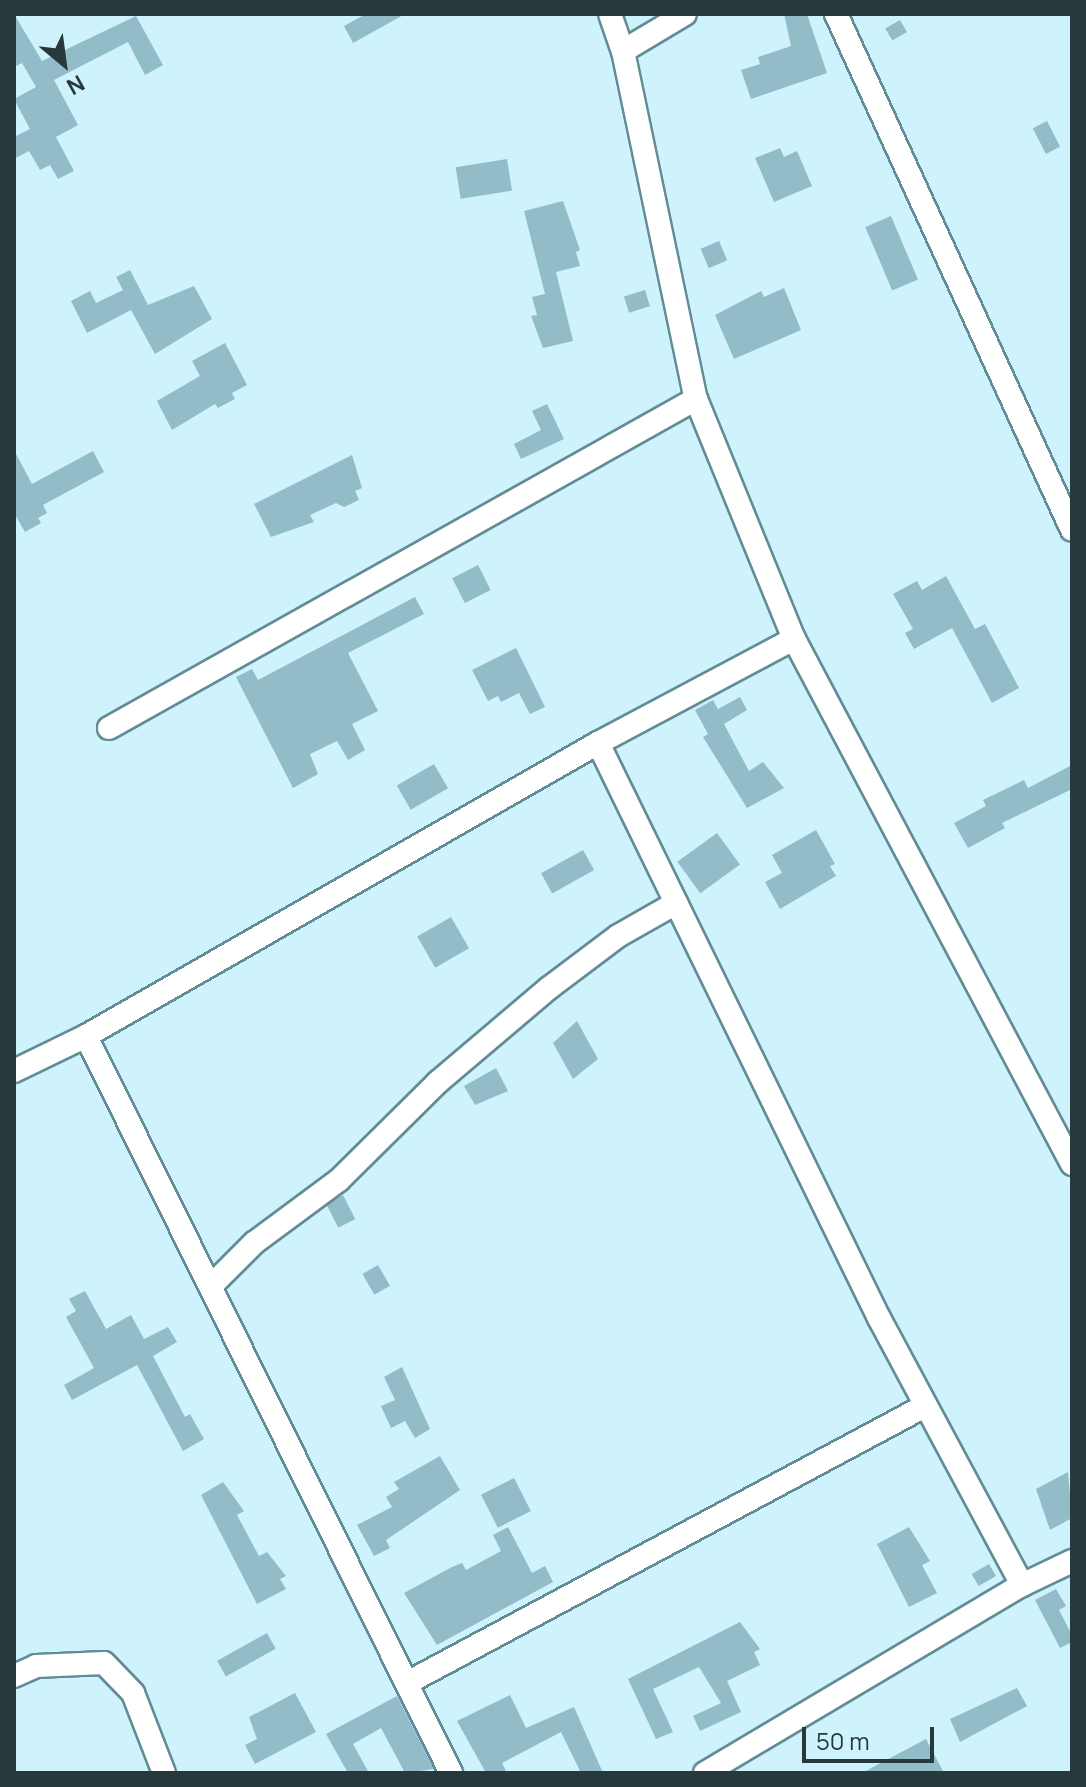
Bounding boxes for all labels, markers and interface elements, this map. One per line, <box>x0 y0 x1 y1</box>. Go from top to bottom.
north arrow <box>24 24 104 104</box>
text: N <box>61 68 90 102</box>
scale bar <box>806 1711 938 1761</box>
text: 50 m <box>816 1724 870 1757</box>

